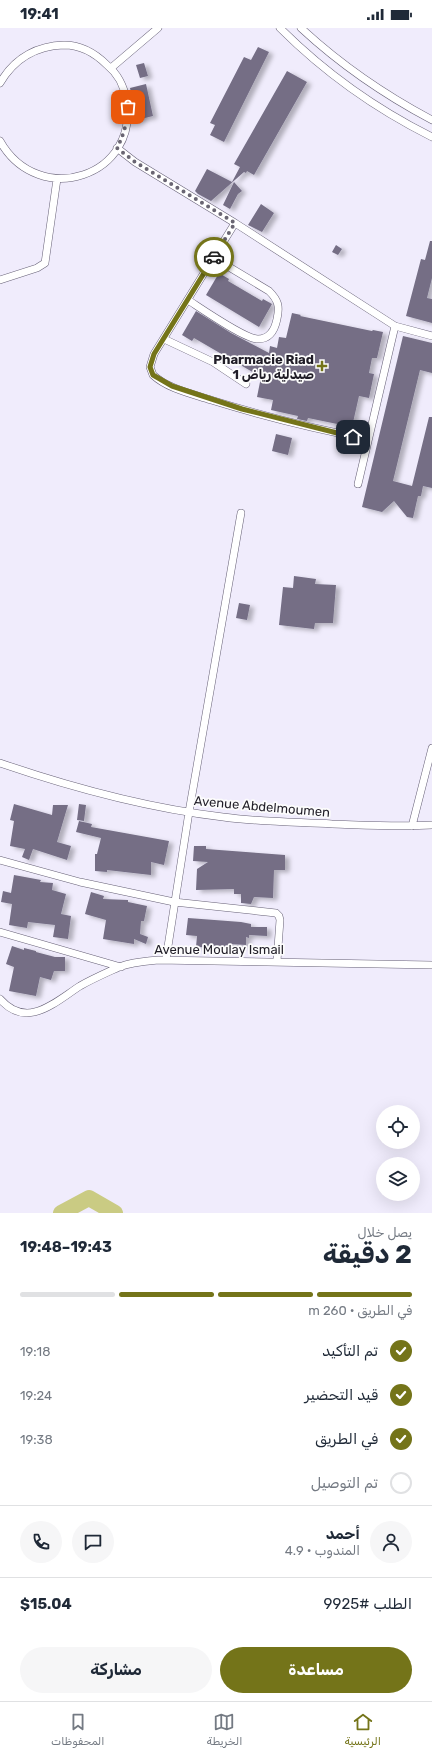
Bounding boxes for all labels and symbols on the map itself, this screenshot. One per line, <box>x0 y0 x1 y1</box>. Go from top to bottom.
pin <box>111 90 145 124</box>
courier <box>194 237 234 277</box>
place label: Pharmacie Riad 1 صيدلية رياض <box>213 352 314 382</box>
marker: Pharmacie Riad 1 صيدلية رياض <box>317 361 327 371</box>
pin <box>336 420 370 454</box>
street label: Avenue Abdelmoumen <box>193 793 331 820</box>
street label: Avenue Moulay Ismail <box>154 942 284 957</box>

